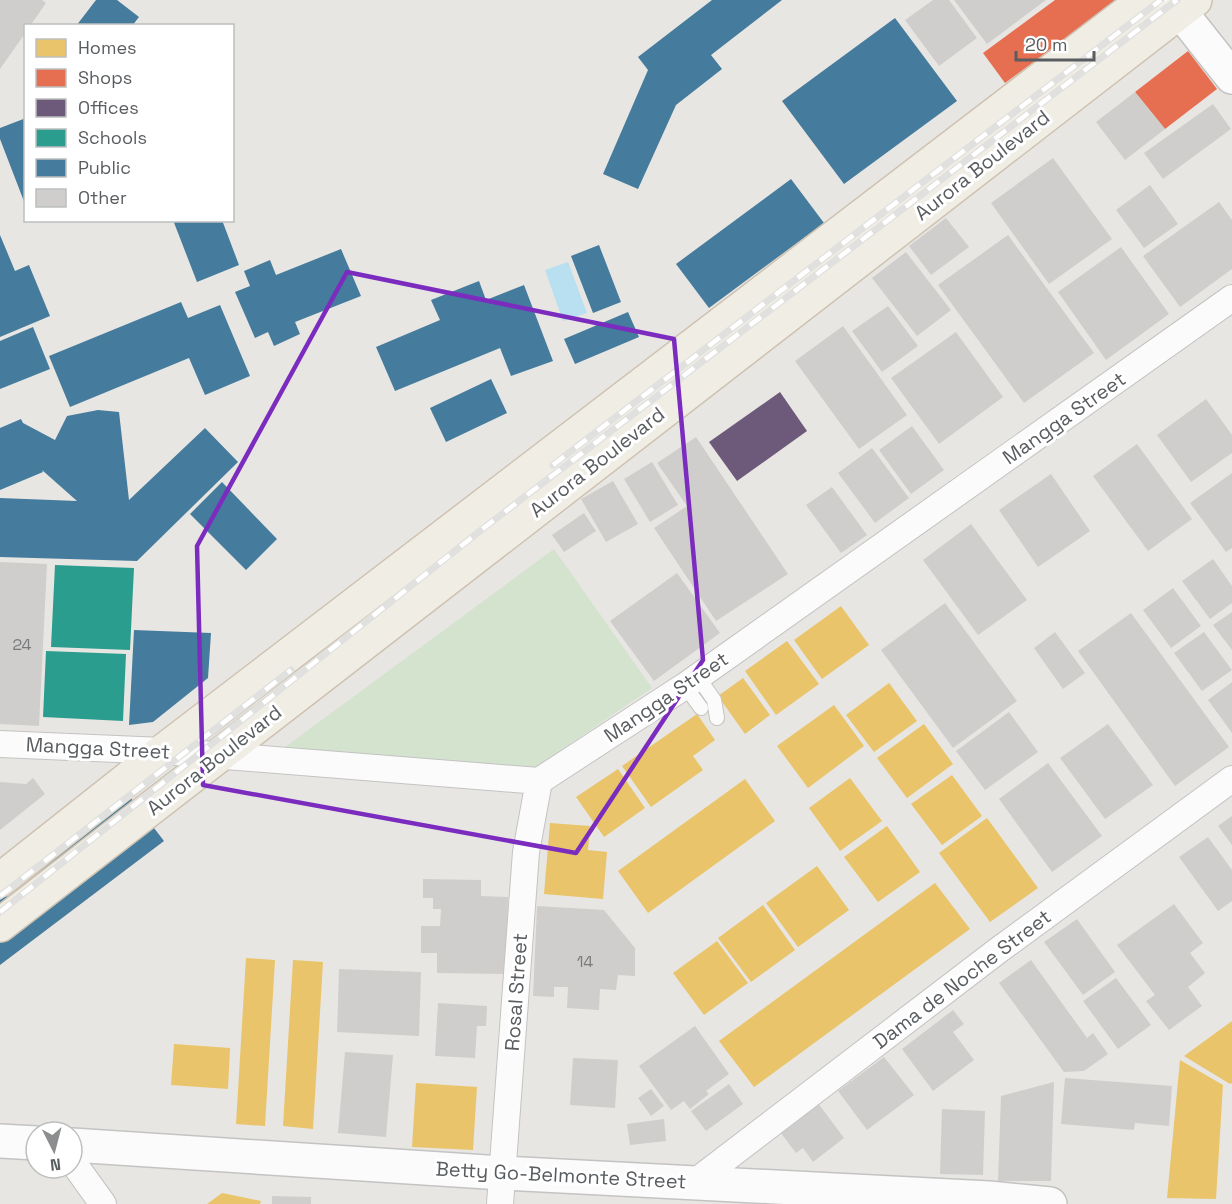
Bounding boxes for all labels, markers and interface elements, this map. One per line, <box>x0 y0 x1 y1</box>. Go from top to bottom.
legend <box>24 24 234 222</box>
scale bar <box>1016 24 1094 62</box>
text: 20 m <box>1025 33 1068 56</box>
text: Homes <box>78 36 137 59</box>
text: Shops <box>78 66 132 89</box>
text: Offices <box>78 96 139 119</box>
street label: Aurora Boulevard <box>909 104 1055 226</box>
text: Schools <box>78 126 147 149</box>
text: Public <box>78 156 131 179</box>
text: Other <box>78 186 127 209</box>
street label: Mangga Street <box>997 366 1131 470</box>
street label: Aurora Boulevard <box>524 401 670 523</box>
house number: 24 <box>12 634 32 655</box>
street label: Mangga Street <box>599 646 733 748</box>
street label: Aurora Boulevard <box>141 699 287 821</box>
street label: Mangga Street <box>25 731 171 765</box>
street label: Dama de Noche Street <box>868 903 1056 1055</box>
street label: Rosal Street <box>499 932 533 1052</box>
house number: 14 <box>577 951 593 972</box>
north arrow <box>24 1120 84 1180</box>
text: N <box>49 1153 62 1175</box>
street label: Betty Go-Belmonte Street <box>435 1155 687 1195</box>

